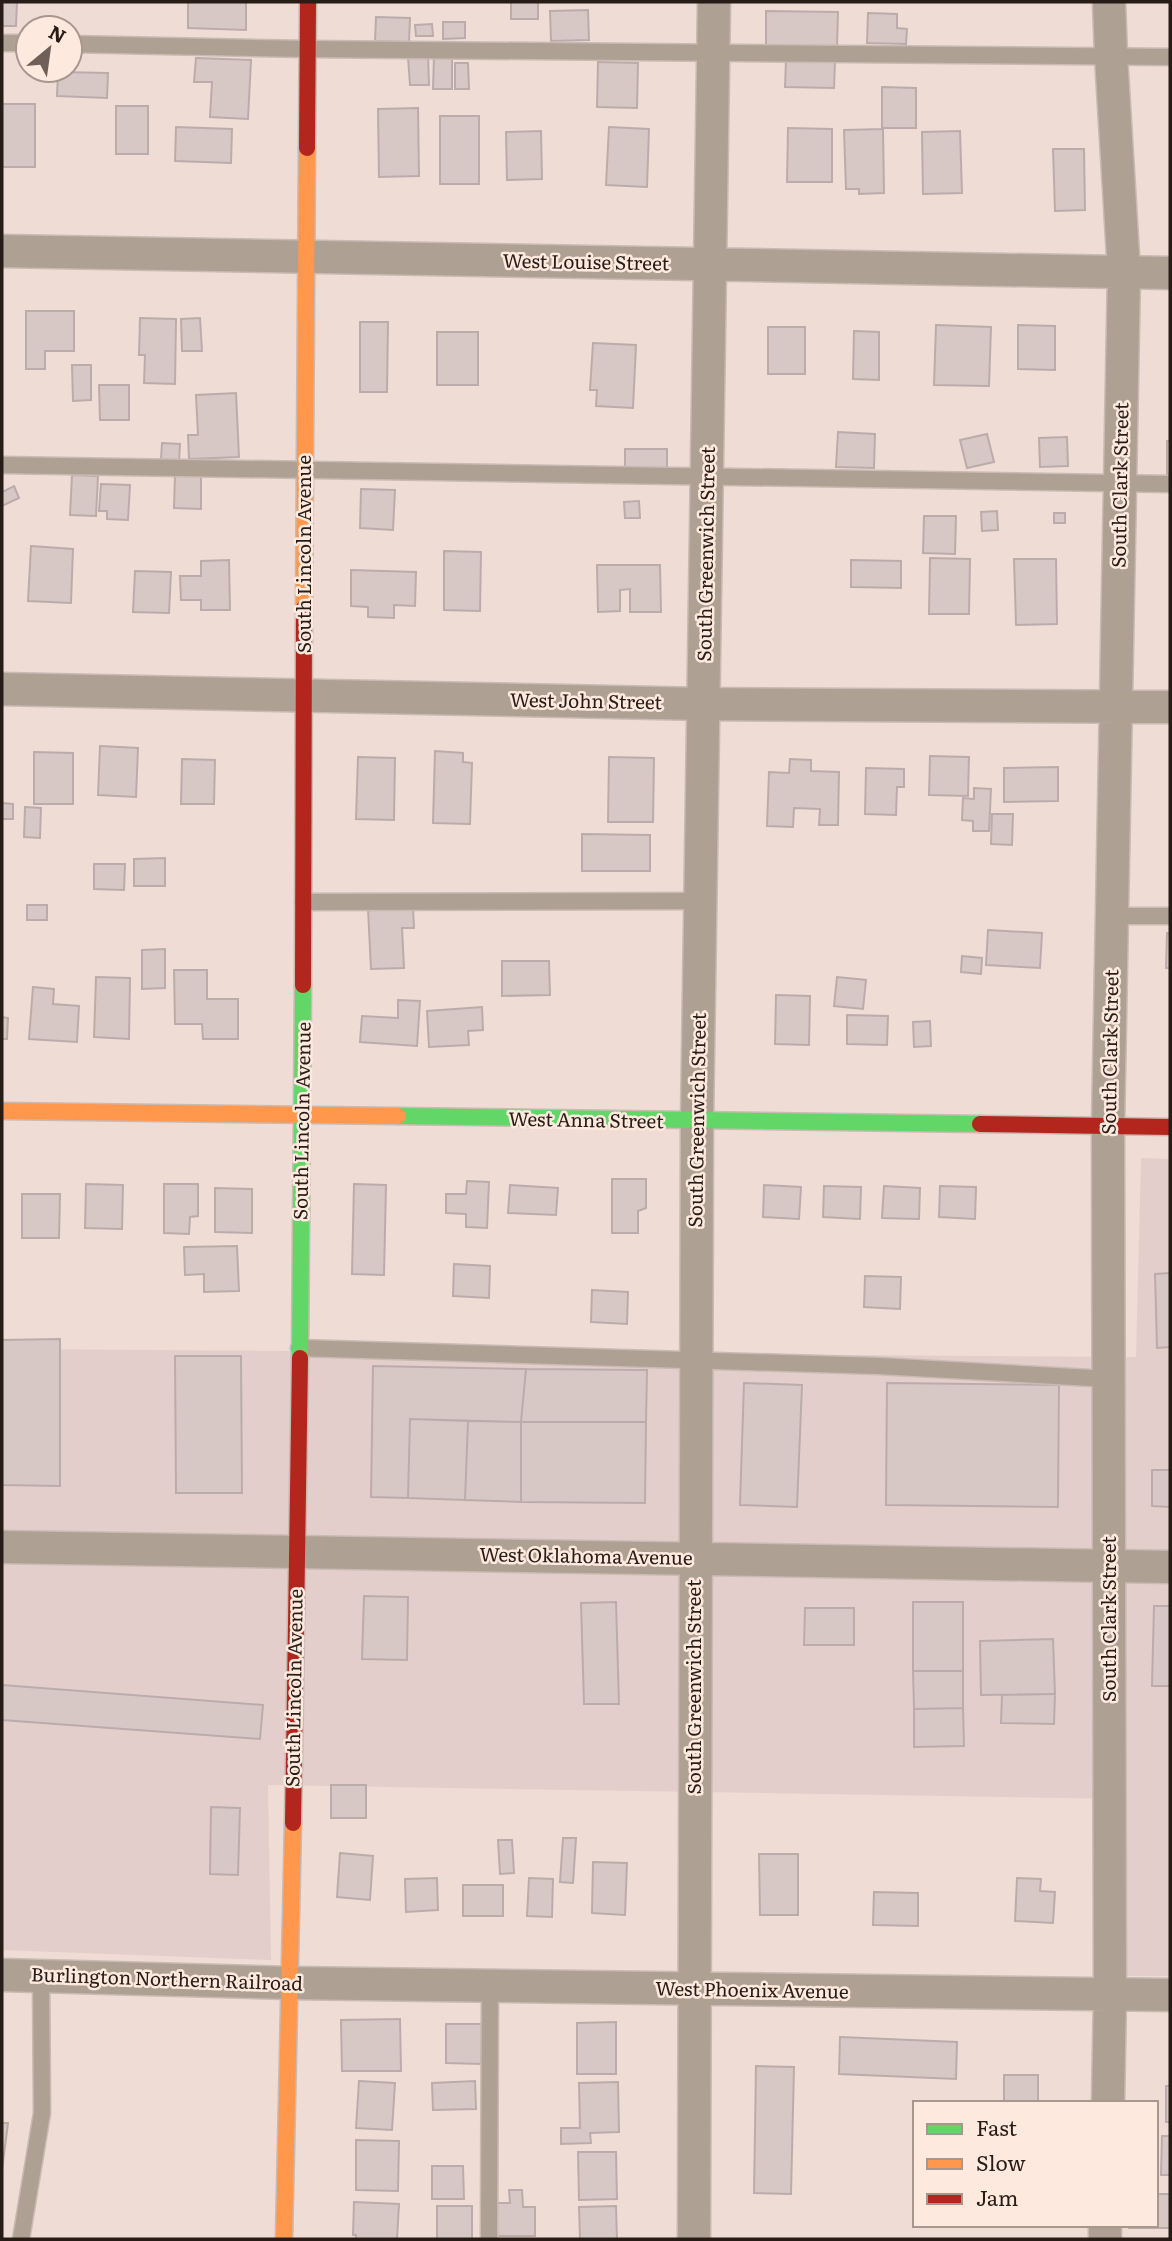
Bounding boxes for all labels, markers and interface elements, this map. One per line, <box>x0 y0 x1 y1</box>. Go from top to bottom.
north arrow <box>14 14 84 84</box>
text: N <box>44 17 72 49</box>
street label: West Louise Street <box>502 246 670 276</box>
street label: South Clark Street <box>1104 402 1134 568</box>
street label: South Greenwich Street <box>689 446 721 662</box>
street label: South Lincoln Avenue <box>289 455 317 653</box>
street label: West John Street <box>510 685 663 715</box>
street label: South Clark Street <box>1094 969 1124 1135</box>
street label: South Greenwich Street <box>680 1012 712 1228</box>
street label: South Lincoln Avenue <box>285 1021 317 1220</box>
street label: West Anna Street <box>508 1104 664 1134</box>
street label: South Clark Street <box>1094 1536 1122 1702</box>
street label: West Oklahoma Avenue <box>479 1539 693 1571</box>
street label: South Greenwich Street <box>679 1579 707 1795</box>
street label: South Lincoln Avenue <box>277 1588 309 1787</box>
street label: Burlington Northern Railroad <box>31 1959 304 1997</box>
street label: West Phoenix Avenue <box>655 1973 849 2005</box>
legend <box>913 2101 1158 2227</box>
text: Fast <box>976 2111 1017 2142</box>
text: Slow <box>976 2146 1026 2177</box>
text: Jam <box>976 2181 1018 2212</box>

